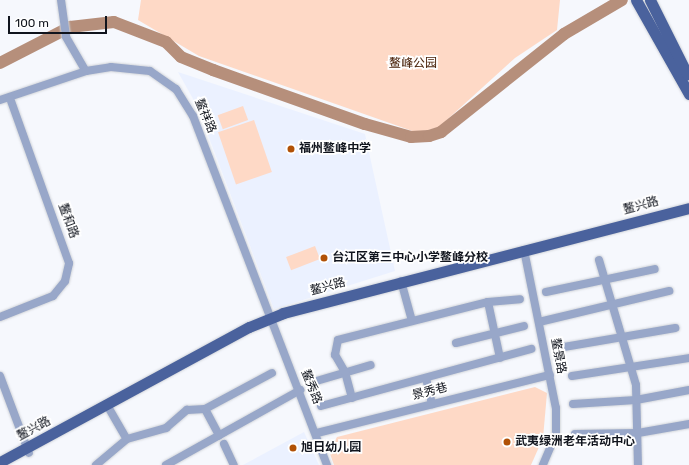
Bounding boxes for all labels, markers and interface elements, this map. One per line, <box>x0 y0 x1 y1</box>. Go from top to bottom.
scale bar <box>10 8 109 34</box>
text: 100 m <box>15 16 49 30</box>
park label: 鳌峰公园 <box>389 57 437 71</box>
street label: 鳌祥路 <box>191 97 219 135</box>
place label: 福州鳌峰中学 <box>299 142 371 156</box>
marker: 福州鳌峰中学 <box>286 144 296 154</box>
street label: 鳌兴路 <box>622 194 660 218</box>
street label: 鳌和路 <box>55 202 81 240</box>
place label: 台江区第三中心小学鳌峰分校 <box>332 251 488 265</box>
marker: 台江区第三中心小学鳌峰分校 <box>319 253 329 263</box>
street label: 鳌兴路 <box>309 275 347 299</box>
street label: 鳌景路 <box>547 337 569 375</box>
street label: 鳌秀路 <box>298 368 324 406</box>
street label: 景秀巷 <box>411 381 449 403</box>
street label: 鳌兴路 <box>15 414 53 444</box>
place label: 武夷绿洲老年活动中心 <box>515 435 635 449</box>
marker: 武夷绿洲老年活动中心 <box>502 437 512 447</box>
place label: 旭日幼儿园 <box>301 441 361 455</box>
marker: 旭日幼儿园 <box>288 443 298 453</box>

